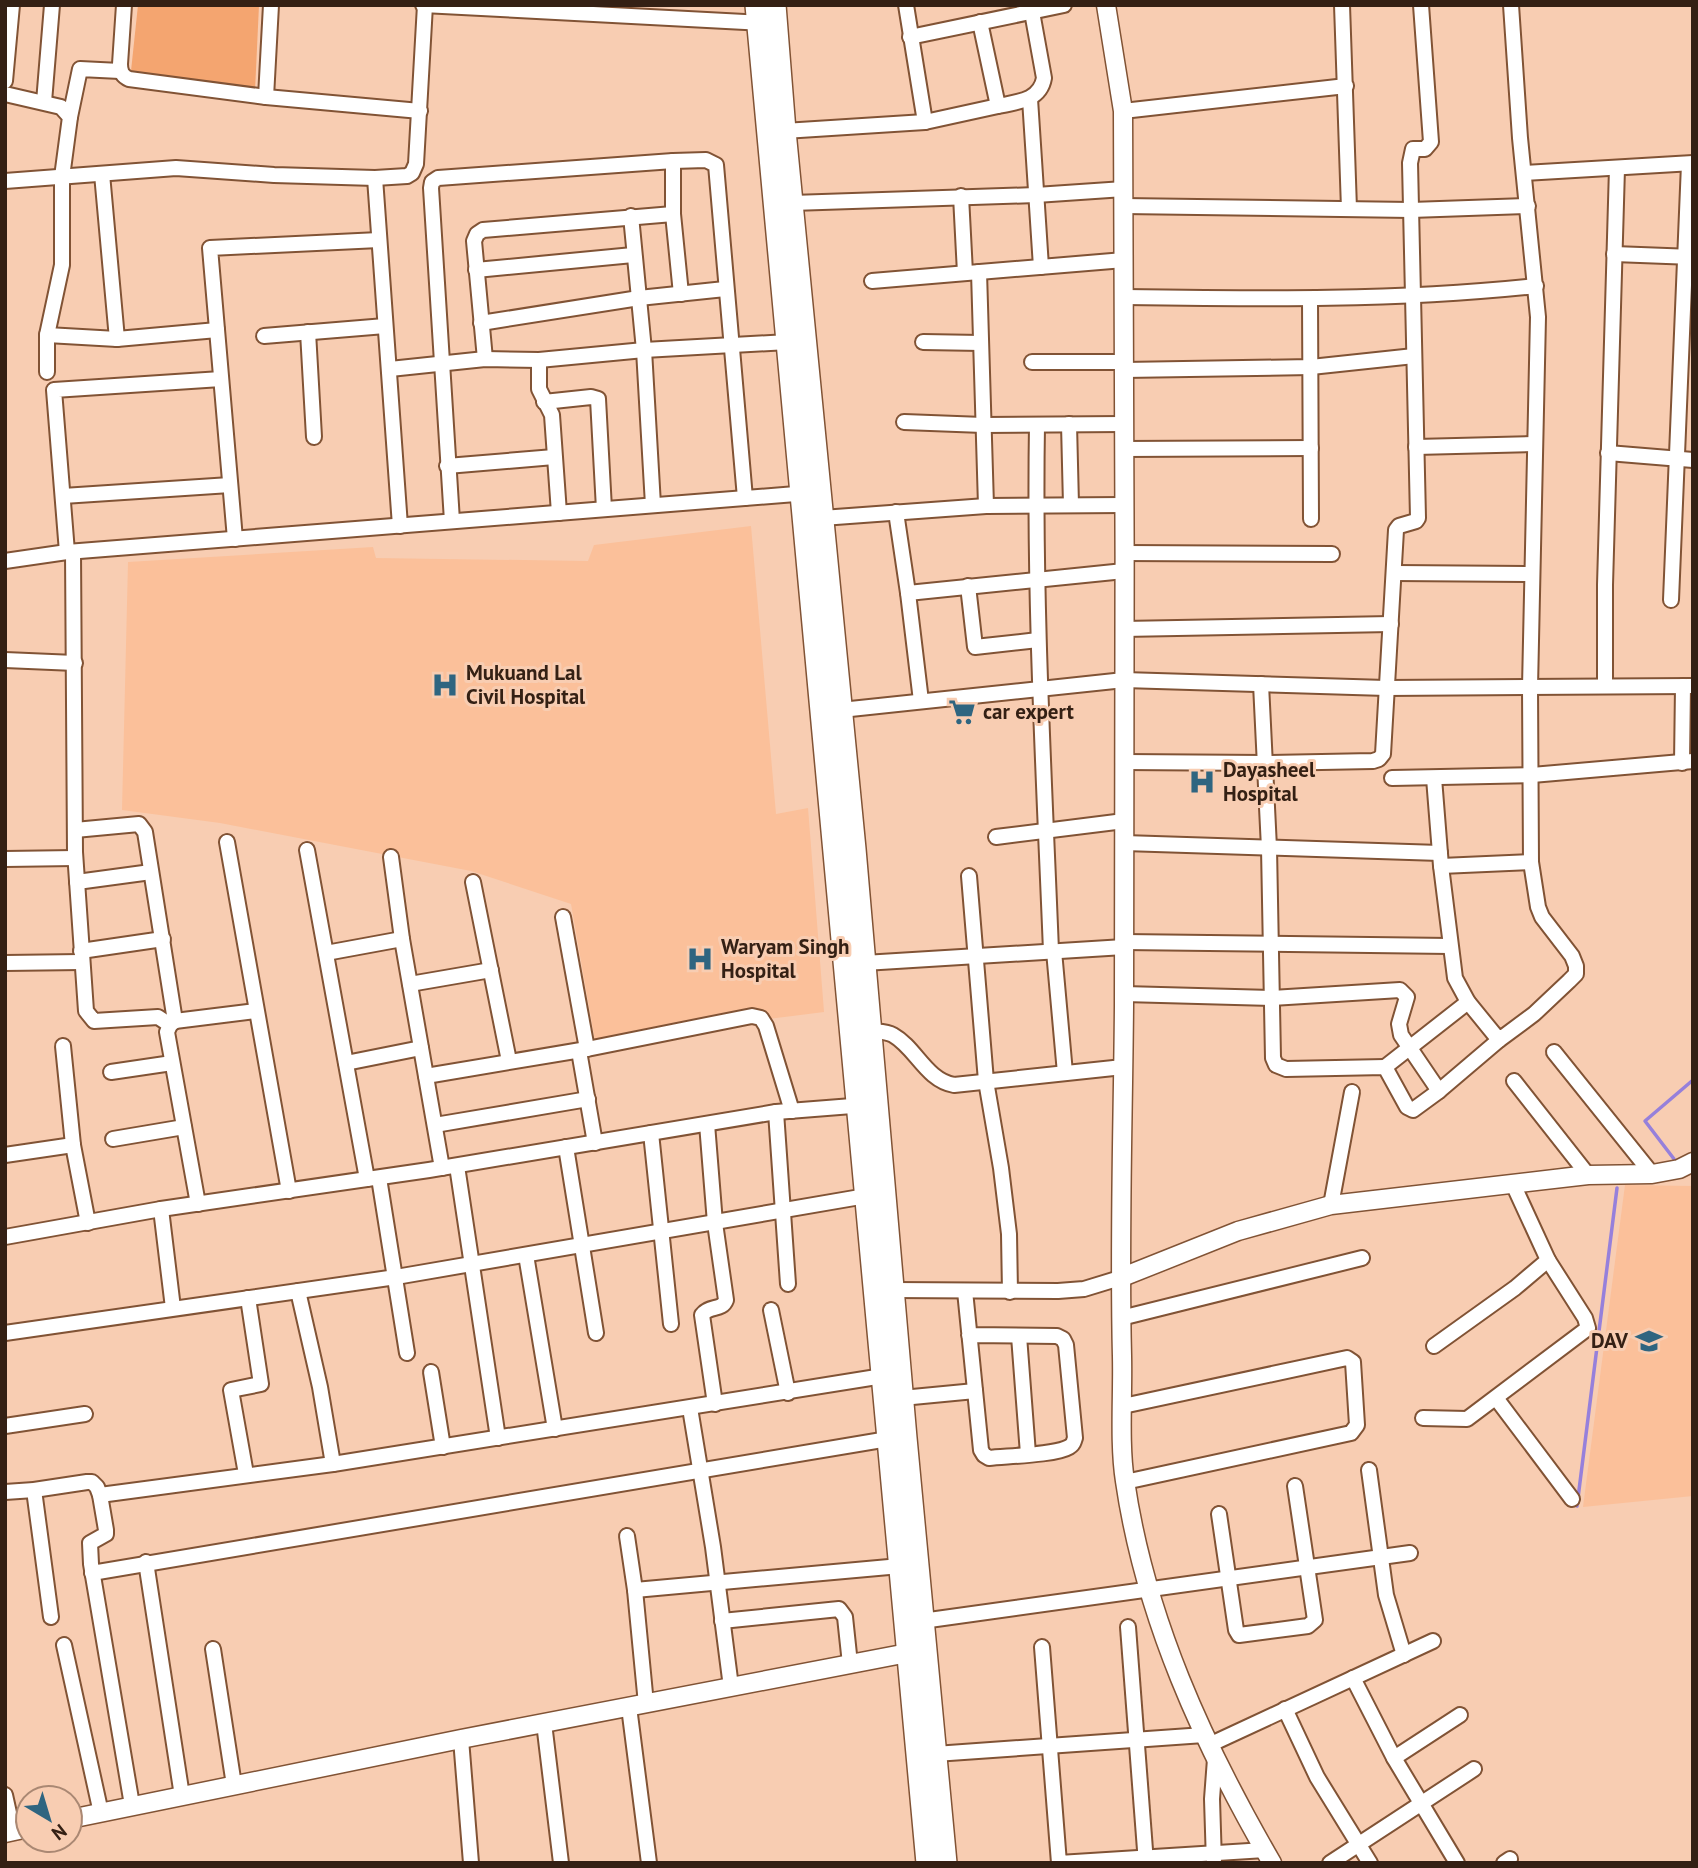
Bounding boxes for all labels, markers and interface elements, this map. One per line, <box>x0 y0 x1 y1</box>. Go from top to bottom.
place label: Mukuand Lal Civil Hospital <box>466 659 586 710</box>
hospital icon: Mukuand Lal Civil Hospital <box>430 670 460 700</box>
supermarket icon: car expert <box>947 697 977 727</box>
place label: car expert <box>983 698 1074 725</box>
place label: Dayasheel Hospital <box>1223 756 1316 807</box>
hospital icon: Dayasheel Hospital <box>1187 767 1217 797</box>
place label: Waryam Singh Hospital <box>721 933 849 984</box>
hospital icon: Waryam Singh Hospital <box>685 944 715 974</box>
school or university icon: DAV <box>1634 1326 1664 1356</box>
place label: DAV <box>1591 1327 1628 1354</box>
north arrow <box>14 1784 84 1854</box>
text: N <box>47 1819 72 1846</box>

